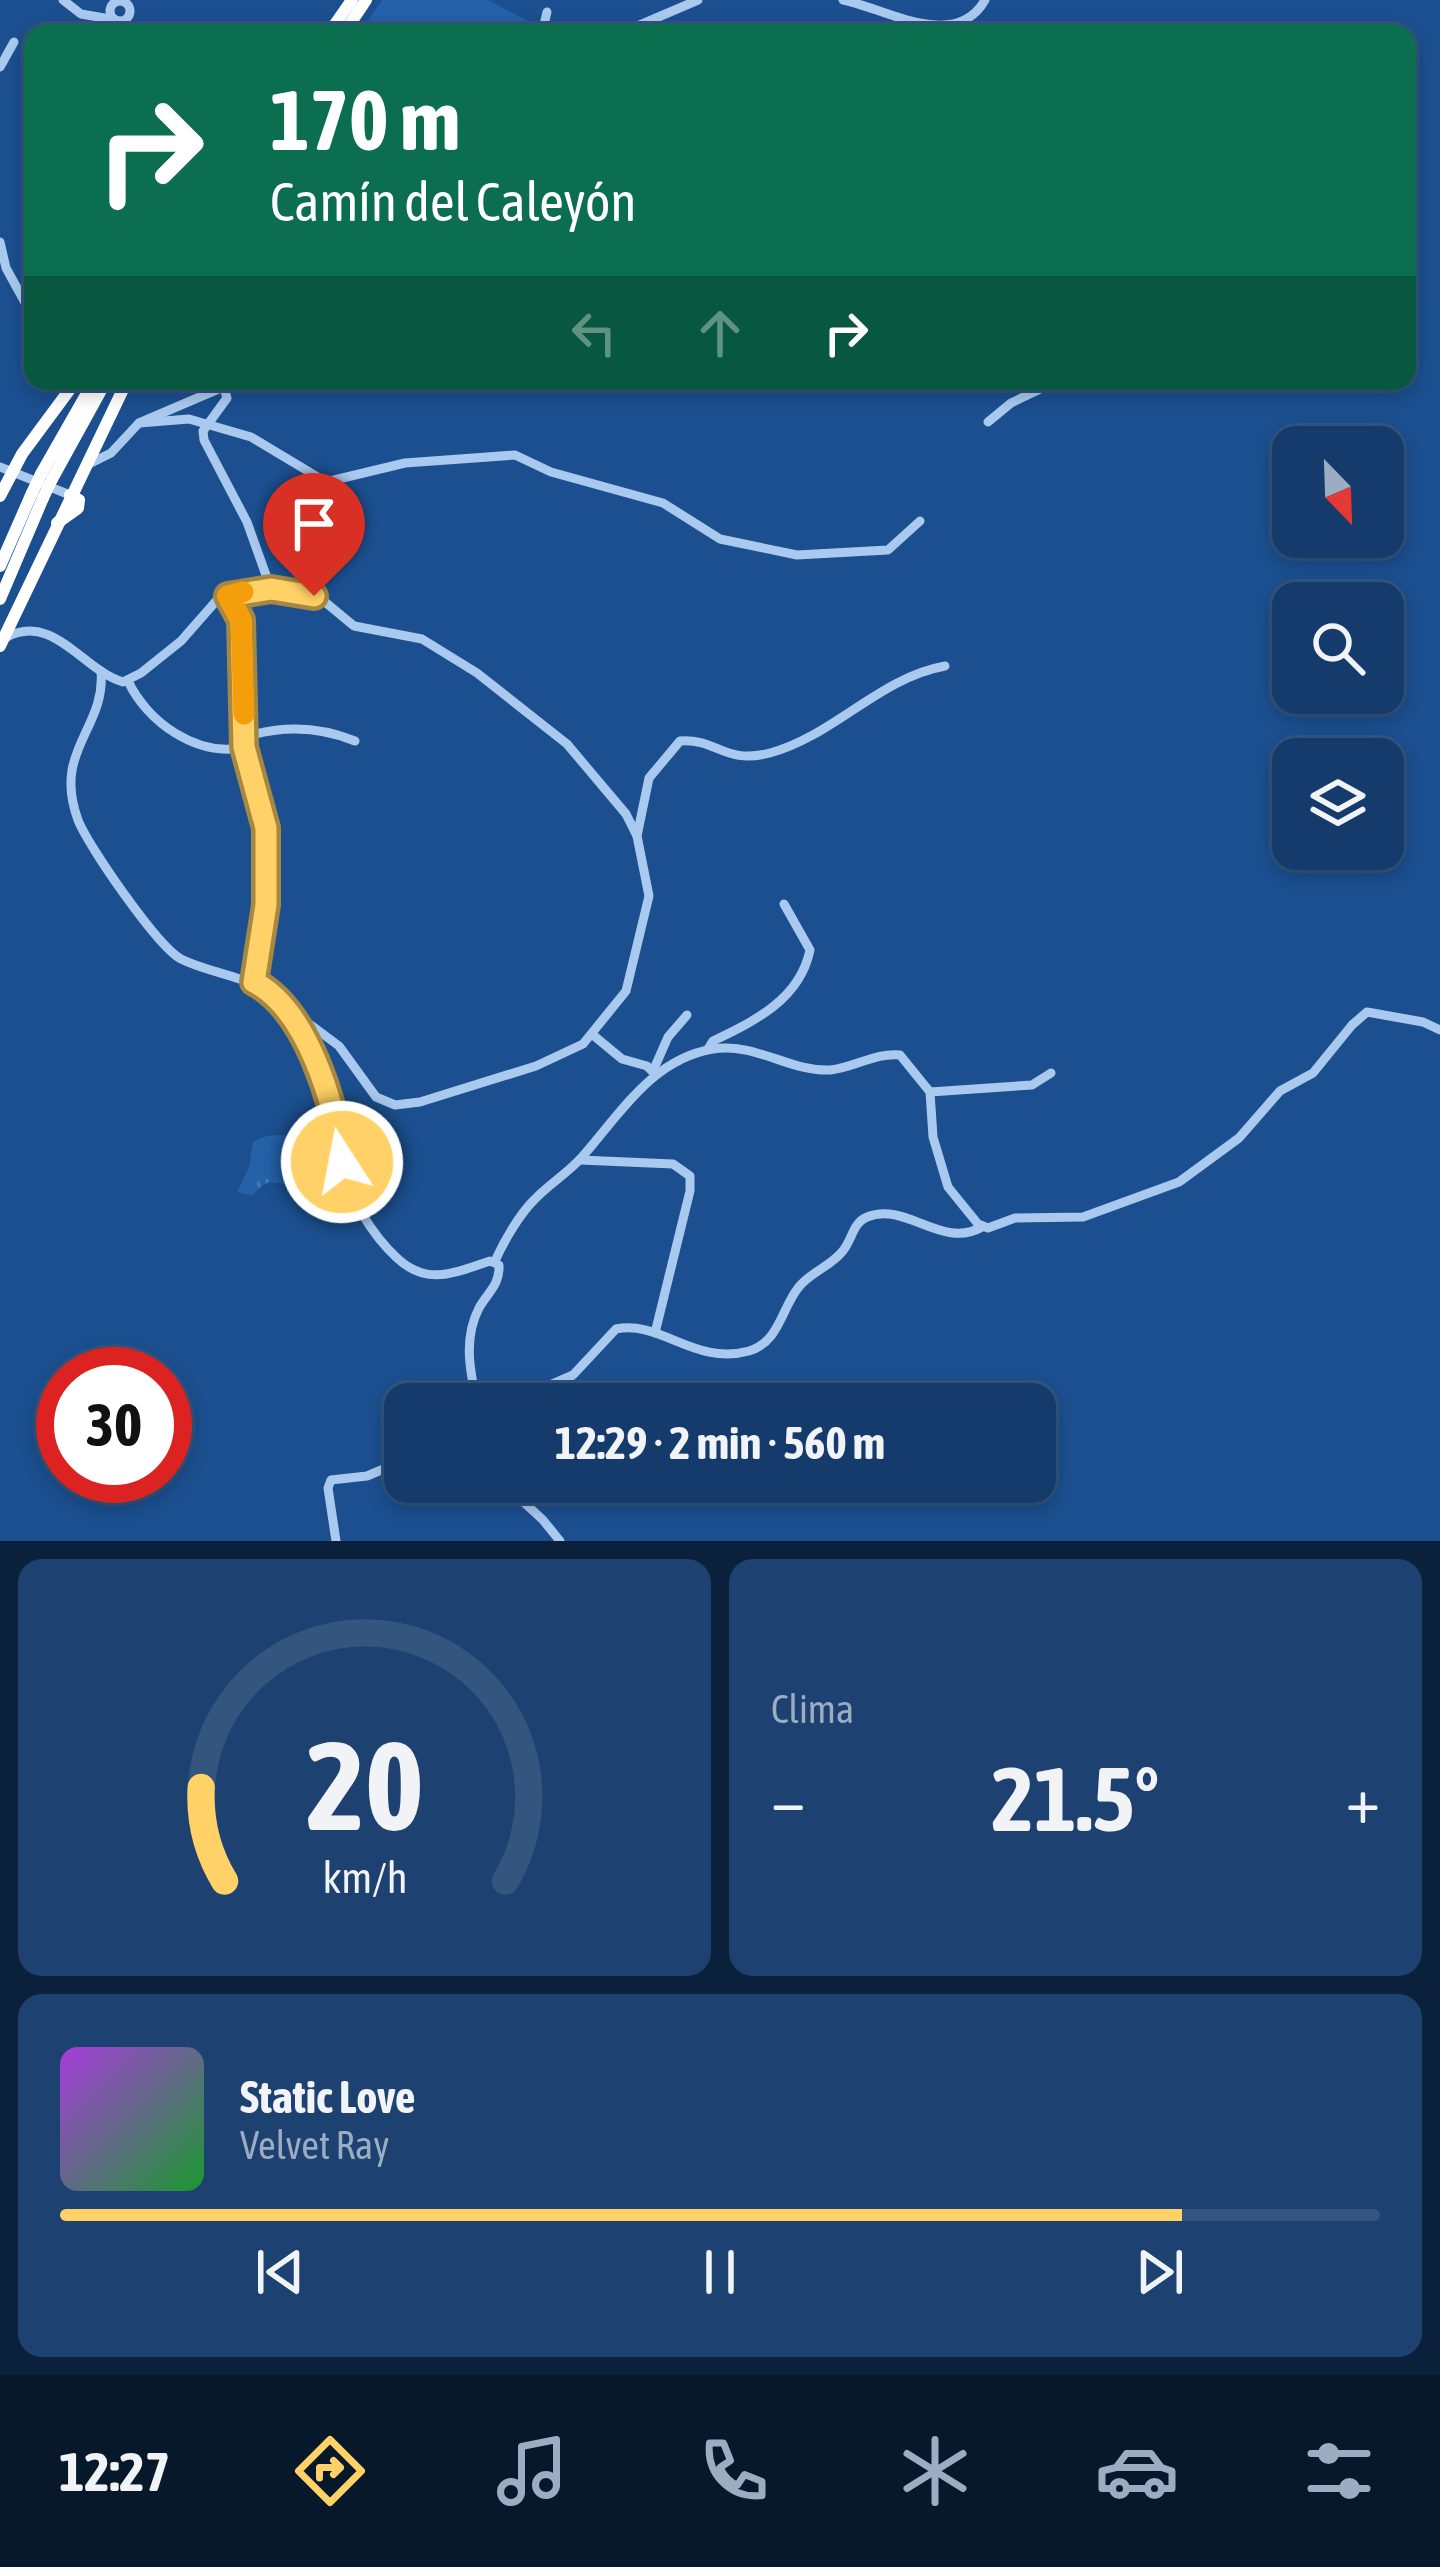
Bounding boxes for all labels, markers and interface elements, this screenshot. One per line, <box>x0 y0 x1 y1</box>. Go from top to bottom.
icon: right <box>72 72 228 228</box>
text: 170 m <box>270 72 460 168</box>
text: Camín del Caleyón <box>270 171 637 232</box>
icon: left <box>561 300 627 366</box>
icon: ahead <box>687 300 753 366</box>
icon: right <box>813 300 879 366</box>
north arrow <box>1272 426 1404 558</box>
map controls <box>1272 426 1404 870</box>
pin <box>263 473 365 596</box>
icon: arrive <box>281 491 347 557</box>
button: search <box>1272 582 1404 714</box>
button: layers <box>1272 738 1404 870</box>
position arrow <box>279 1099 405 1225</box>
speed limit sign: 30 <box>36 1347 192 1503</box>
text: 12:29 · 2 min · 560 m <box>555 1417 885 1469</box>
text: Clima <box>771 1687 854 1731</box>
text: 20 <box>306 1713 423 1856</box>
text: 21.5° <box>992 1747 1159 1850</box>
text: − <box>771 1761 805 1837</box>
text: + <box>1346 1761 1380 1837</box>
text: km/h <box>322 1852 407 1901</box>
text: Static Love <box>240 2071 416 2123</box>
text: Velvet Ray <box>240 2123 389 2167</box>
icon: previous <box>247 2239 313 2305</box>
icon: pause <box>687 2239 753 2305</box>
icon: next <box>1127 2239 1193 2305</box>
icon: directions <box>288 2429 372 2513</box>
icon: music <box>490 2429 574 2513</box>
icon: phone <box>692 2429 776 2513</box>
icon: climate <box>893 2429 977 2513</box>
icon: car <box>1095 2429 1179 2513</box>
icon: filters <box>1297 2429 1381 2513</box>
text: 12:27 <box>59 2441 170 2502</box>

